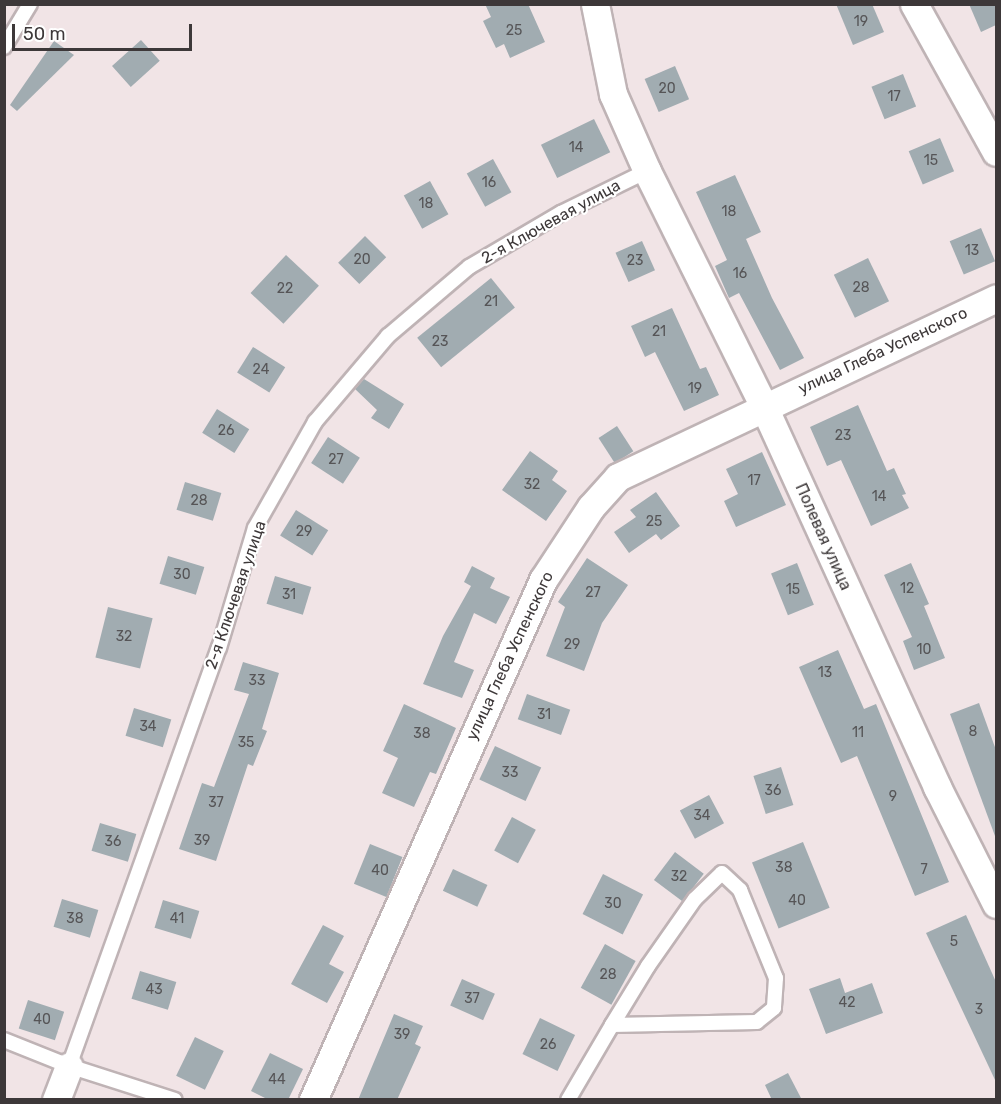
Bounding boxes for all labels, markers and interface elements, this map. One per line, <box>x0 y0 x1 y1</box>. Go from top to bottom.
scale bar <box>15 12 195 50</box>
house number: 19 <box>854 14 868 30</box>
text: 50 m <box>23 23 66 45</box>
house number: 25 <box>506 23 522 39</box>
house number: 20 <box>658 81 676 97</box>
house number: 17 <box>887 89 901 105</box>
house number: 14 <box>569 140 583 156</box>
house number: 15 <box>924 153 938 169</box>
house number: 16 <box>482 175 496 191</box>
street label: 2-я Ключевая улица <box>478 176 624 268</box>
house number: 18 <box>419 196 433 212</box>
house number: 18 <box>722 204 736 220</box>
house number: 13 <box>965 243 979 259</box>
house number: 20 <box>353 252 371 268</box>
house number: 23 <box>627 253 643 269</box>
house number: 16 <box>733 266 747 282</box>
house number: 28 <box>852 280 870 296</box>
house number: 22 <box>277 281 293 297</box>
house number: 21 <box>484 294 498 310</box>
street label: улица Глеба Успенского <box>796 303 970 399</box>
house number: 21 <box>652 324 666 340</box>
house number: 23 <box>432 334 448 350</box>
house number: 24 <box>253 362 269 378</box>
house number: 19 <box>688 381 702 397</box>
house number: 26 <box>218 423 234 439</box>
house number: 23 <box>835 428 851 444</box>
house number: 27 <box>328 452 344 468</box>
house number: 17 <box>747 473 761 489</box>
house number: 32 <box>524 477 540 493</box>
street label: Полевая улица <box>791 480 855 594</box>
house number: 14 <box>872 489 886 505</box>
house number: 28 <box>190 493 208 509</box>
house number: 25 <box>646 514 662 530</box>
street label: 2-я Ключевая улица <box>202 518 270 672</box>
house number: 29 <box>296 524 312 540</box>
house number: 30 <box>173 567 191 583</box>
street label: улица Глеба Успенского <box>462 569 558 743</box>
house number: 12 <box>900 581 914 597</box>
house number: 15 <box>786 582 800 598</box>
house number: 27 <box>585 585 601 601</box>
house number: 31 <box>282 587 296 603</box>
house number: 32 <box>116 629 132 645</box>
house number: 29 <box>564 637 580 653</box>
house number: 10 <box>917 642 931 658</box>
house number: 13 <box>818 665 832 681</box>
house number: 33 <box>249 673 265 689</box>
house number: 31 <box>537 707 551 723</box>
house number: 34 <box>139 719 157 735</box>
house number: 8 <box>969 724 977 740</box>
house number: 11 <box>852 725 864 741</box>
house number: 38 <box>413 726 431 742</box>
house number: 35 <box>238 735 254 751</box>
house number: 33 <box>502 765 518 781</box>
house number: 36 <box>765 783 781 799</box>
house number: 9 <box>889 789 897 805</box>
house number: 37 <box>208 795 224 811</box>
house number: 34 <box>693 808 711 824</box>
house number: 39 <box>194 833 210 849</box>
house number: 36 <box>105 834 121 850</box>
house number: 38 <box>775 860 793 876</box>
house number: 7 <box>920 862 928 878</box>
house number: 40 <box>371 863 389 879</box>
house number: 32 <box>671 869 687 885</box>
house number: 40 <box>788 893 806 909</box>
house number: 30 <box>604 896 622 912</box>
house number: 38 <box>66 911 84 927</box>
house number: 41 <box>170 911 184 927</box>
house number: 5 <box>950 934 958 950</box>
house number: 28 <box>599 967 617 983</box>
house number: 43 <box>145 982 163 998</box>
house number: 37 <box>464 991 480 1007</box>
house number: 42 <box>839 995 855 1011</box>
house number: 3 <box>975 1002 983 1018</box>
house number: 40 <box>33 1012 51 1028</box>
house number: 39 <box>394 1027 410 1043</box>
house number: 26 <box>540 1037 556 1053</box>
house number: 44 <box>268 1072 286 1088</box>

